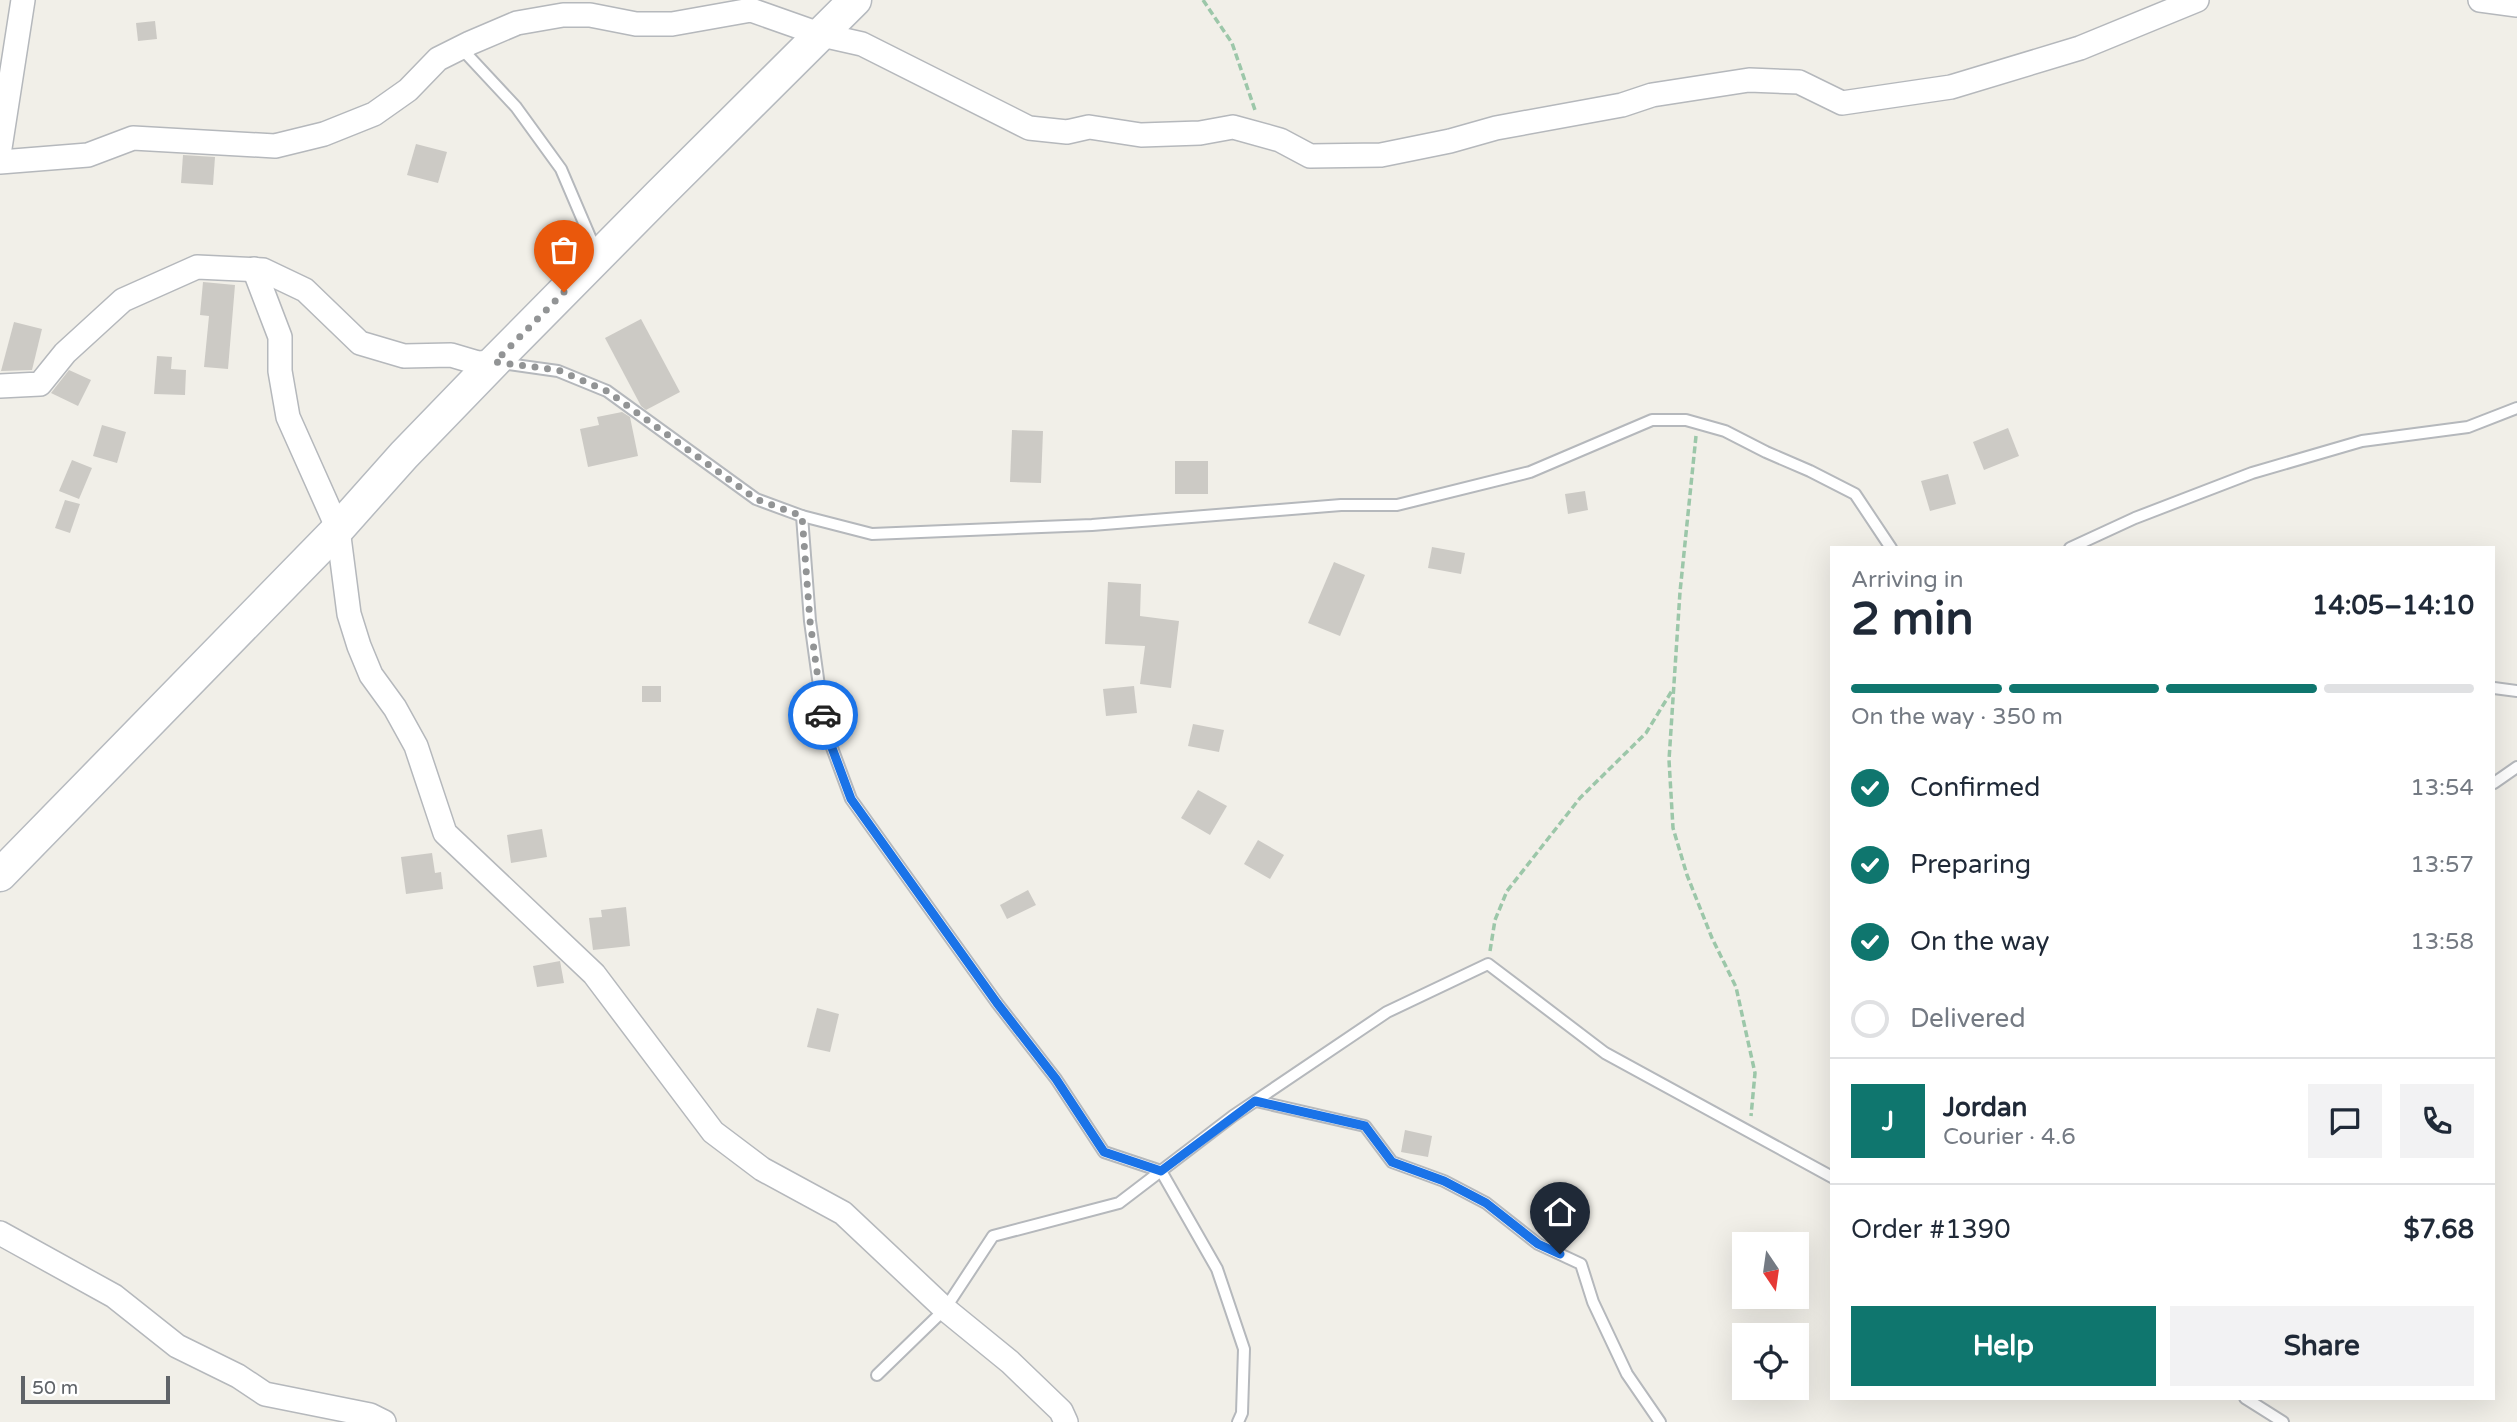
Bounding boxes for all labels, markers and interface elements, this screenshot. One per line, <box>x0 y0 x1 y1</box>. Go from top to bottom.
pin <box>534 220 594 292</box>
icon: bag <box>545 231 583 269</box>
text: Arriving in <box>1851 566 1964 594</box>
text: 14:05–14:10 <box>2312 590 2474 621</box>
text: 2 min <box>1851 592 1974 647</box>
courier <box>788 680 858 750</box>
icon: car <box>804 696 842 734</box>
text: On the way · 350 m <box>1851 703 2063 731</box>
icon: check <box>1851 769 1889 807</box>
text: Confirmed <box>1910 772 2040 803</box>
text: 13:54 <box>2410 774 2474 802</box>
icon: check <box>1851 846 1889 884</box>
text: Preparing <box>1910 849 2031 880</box>
text: 13:57 <box>2410 851 2474 879</box>
icon: check <box>1851 923 1889 961</box>
text: On the way <box>1910 926 2050 957</box>
text: 13:58 <box>2410 928 2474 956</box>
text: Delivered <box>1910 1003 2026 1034</box>
button: chat <box>2308 1084 2382 1158</box>
button: phone <box>2400 1084 2474 1158</box>
text: Jordan <box>1943 1092 2027 1123</box>
text: J <box>1882 1106 1894 1137</box>
text: Courier · 4.6 <box>1943 1123 2076 1151</box>
pin <box>1530 1182 1590 1254</box>
icon: home <box>1541 1193 1579 1231</box>
text: Order #1390 <box>1851 1214 2011 1245</box>
text: $7.68 <box>2404 1214 2474 1245</box>
north arrow <box>1732 1232 1810 1309</box>
map controls <box>1732 1232 1809 1400</box>
button: Help <box>1851 1306 2156 1386</box>
button: Share <box>2170 1306 2474 1386</box>
button: locate <box>1732 1323 1809 1400</box>
scale bar <box>21 1373 170 1405</box>
text: 50 m <box>32 1377 78 1399</box>

